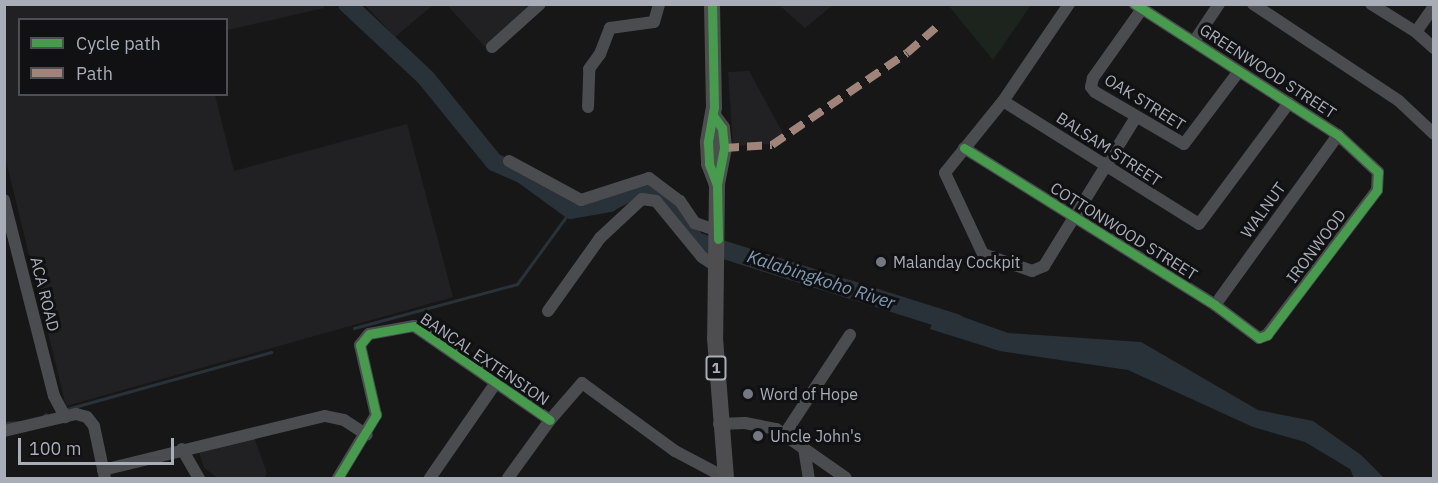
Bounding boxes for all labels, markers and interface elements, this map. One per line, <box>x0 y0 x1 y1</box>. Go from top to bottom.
legend <box>18 18 228 96</box>
street label: GREENWOOD STREET <box>1196 20 1340 122</box>
text: Cycle path <box>76 32 161 55</box>
text: Path <box>76 62 113 85</box>
street label: OAK STREET <box>1101 70 1189 134</box>
street label: BALSAM STREET <box>1053 108 1165 190</box>
street label: COTTONWOOD STREET <box>1047 178 1201 284</box>
street label: WALNUT <box>1236 179 1290 241</box>
street label: IRONWOOD <box>1282 206 1350 286</box>
water label: Kalabingkoho River <box>744 246 898 314</box>
place label: Malanday Cockpit <box>893 252 1020 272</box>
street label: ACA ROAD <box>26 255 64 333</box>
marker: Malanday Cockpit <box>874 255 888 269</box>
street label: BANCAL EXTENSION <box>417 309 553 409</box>
road number: 1 <box>706 356 726 380</box>
place label: Word of Hope <box>760 384 858 404</box>
marker: Word of Hope <box>741 387 755 401</box>
scale bar <box>21 426 177 464</box>
place label: Uncle John's <box>770 426 862 446</box>
marker: Uncle John's <box>751 429 765 443</box>
text: 100 m <box>29 437 81 460</box>

